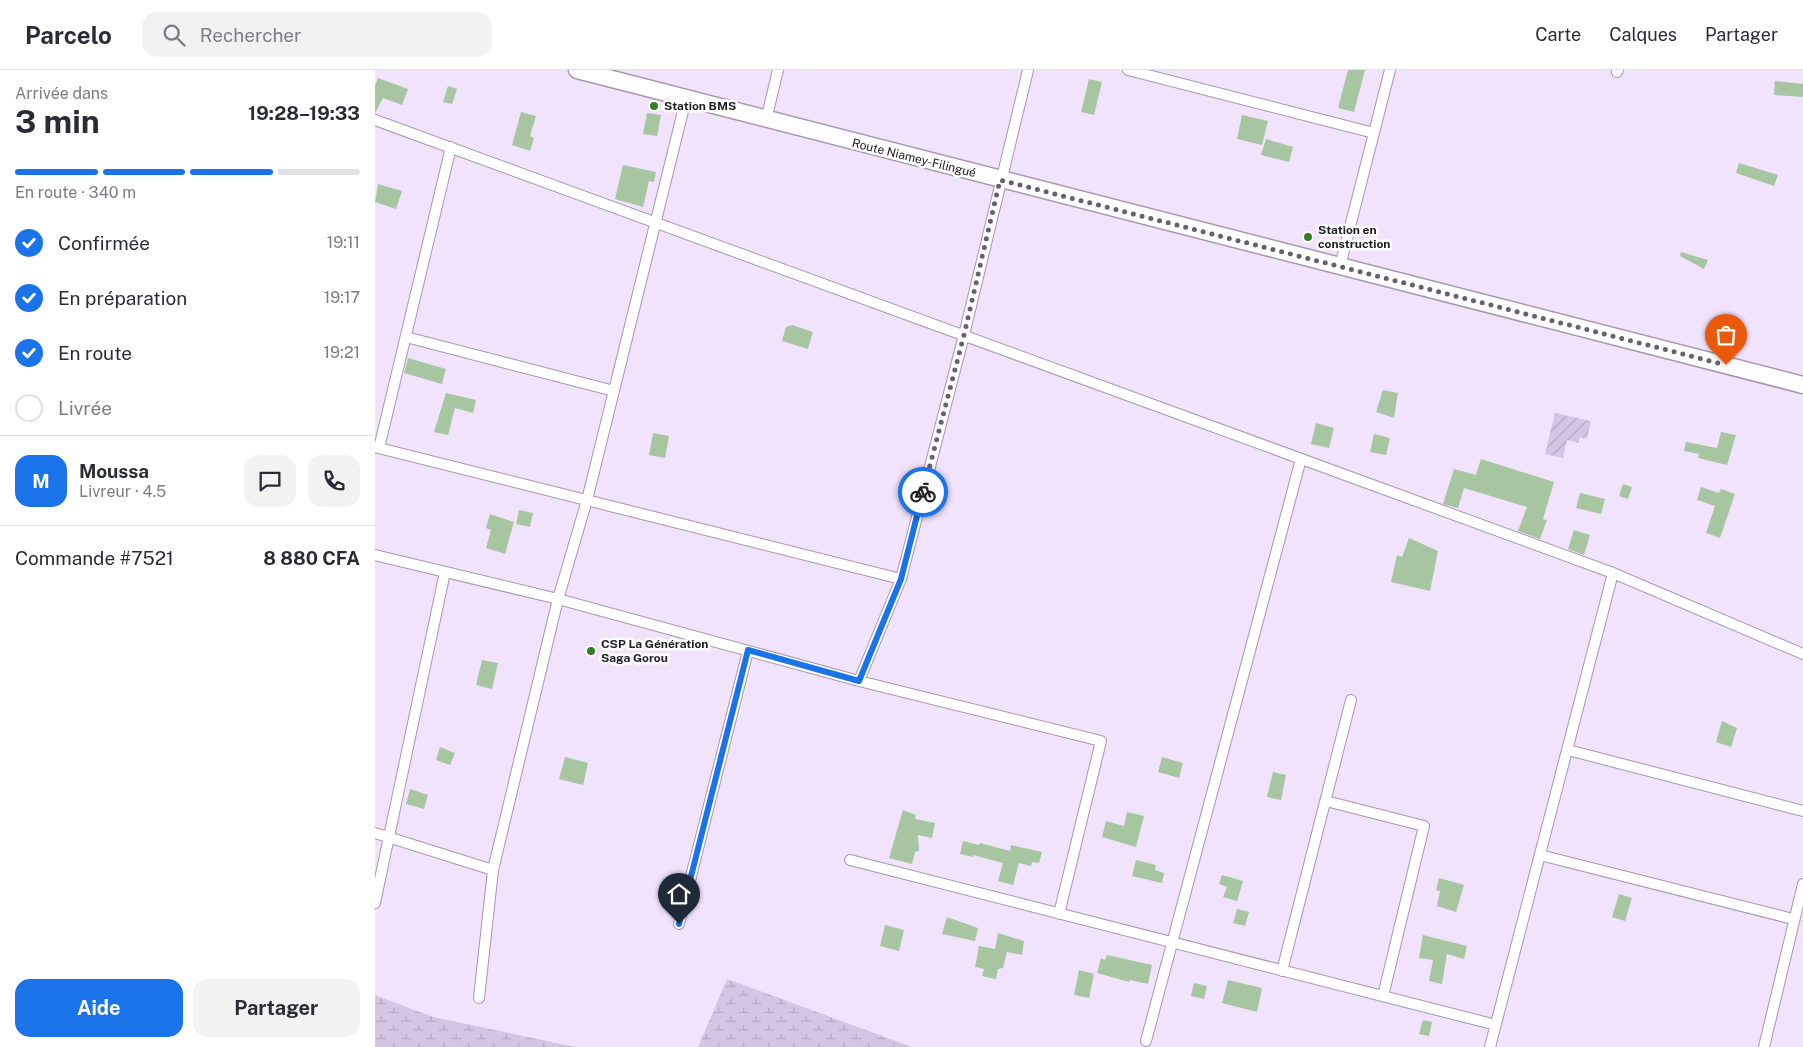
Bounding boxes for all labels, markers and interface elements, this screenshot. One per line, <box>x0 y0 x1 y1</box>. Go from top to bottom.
search box <box>142 12 492 57</box>
text: Parcelo <box>25 21 112 49</box>
icon: search <box>160 21 188 49</box>
text: Rechercher <box>200 24 302 46</box>
text: Carte <box>1535 24 1581 45</box>
text: Calques <box>1609 24 1677 45</box>
text: Partager <box>1705 24 1778 45</box>
text: Arrivée dans <box>15 84 108 103</box>
place label: Station BMS <box>664 99 736 113</box>
marker: Station BMS <box>648 100 660 112</box>
text: 19:28–19:33 <box>248 102 360 124</box>
text: 3 min <box>15 103 100 140</box>
street label: Route Niamey-Filingué <box>851 136 978 180</box>
text: En route · 340 m <box>15 183 136 202</box>
place label: Station en construction <box>1318 223 1390 251</box>
icon: check <box>15 229 43 257</box>
marker: Station en construction <box>1302 231 1314 243</box>
text: Confirmée <box>58 232 150 254</box>
text: 19:11 <box>327 233 360 252</box>
icon: check <box>15 284 43 312</box>
text: En préparation <box>58 287 187 309</box>
text: 19:17 <box>324 288 360 307</box>
pin <box>1705 314 1747 365</box>
icon: bag <box>1712 321 1740 349</box>
icon: check <box>15 339 43 367</box>
text: En route <box>58 342 132 364</box>
text: 19:21 <box>324 343 360 362</box>
text: Livrée <box>58 397 112 419</box>
button: chat <box>244 455 296 507</box>
button: phone <box>308 455 360 507</box>
text: Moussa <box>79 460 149 482</box>
courier <box>898 467 948 517</box>
text: M <box>32 470 50 492</box>
icon: bike <box>909 478 937 506</box>
text: Livreur · 4.5 <box>79 482 166 501</box>
text: Commande #7521 <box>15 547 174 569</box>
text: 8 880 CFA <box>263 547 360 569</box>
place label: CSP La Génération Saga Gorou <box>601 637 708 665</box>
marker: CSP La Génération Saga Gorou <box>585 645 597 657</box>
pin <box>658 873 700 924</box>
icon: home <box>665 880 693 908</box>
button: Aide <box>15 979 183 1037</box>
button: Partager <box>193 979 360 1037</box>

